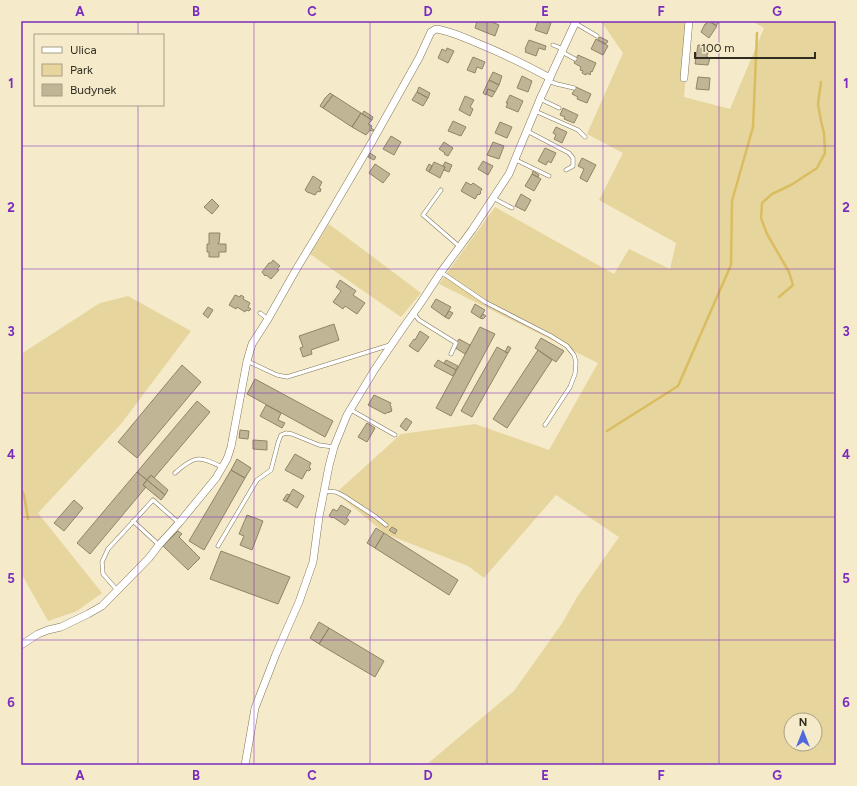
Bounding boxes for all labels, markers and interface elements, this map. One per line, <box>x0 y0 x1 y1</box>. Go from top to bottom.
text: A <box>75 4 85 19</box>
text: B <box>192 4 200 19</box>
text: C <box>307 4 317 19</box>
text: D <box>423 4 433 19</box>
text: E <box>541 4 549 19</box>
text: F <box>657 4 665 19</box>
text: G <box>772 4 782 19</box>
legend <box>34 34 164 106</box>
scale bar <box>695 34 815 60</box>
text: 100 m <box>701 41 735 55</box>
text: Ulica <box>70 43 97 57</box>
text: Park <box>70 63 93 77</box>
text: 1 <box>8 76 14 91</box>
text: 1 <box>843 76 849 91</box>
text: Budynek <box>70 83 117 97</box>
text: 2 <box>7 200 15 215</box>
text: 2 <box>842 200 850 215</box>
text: 3 <box>7 324 15 339</box>
text: 3 <box>842 324 850 339</box>
text: 4 <box>7 447 15 462</box>
text: 4 <box>842 447 850 462</box>
text: 5 <box>7 571 15 586</box>
text: 5 <box>842 571 850 586</box>
text: 6 <box>7 695 15 710</box>
text: 6 <box>842 695 850 710</box>
north arrow <box>783 712 823 752</box>
text: N <box>799 716 807 729</box>
text: A <box>75 768 85 783</box>
text: B <box>192 768 200 783</box>
text: C <box>307 768 317 783</box>
text: D <box>423 768 433 783</box>
text: E <box>541 768 549 783</box>
text: F <box>657 768 665 783</box>
text: G <box>772 768 782 783</box>

